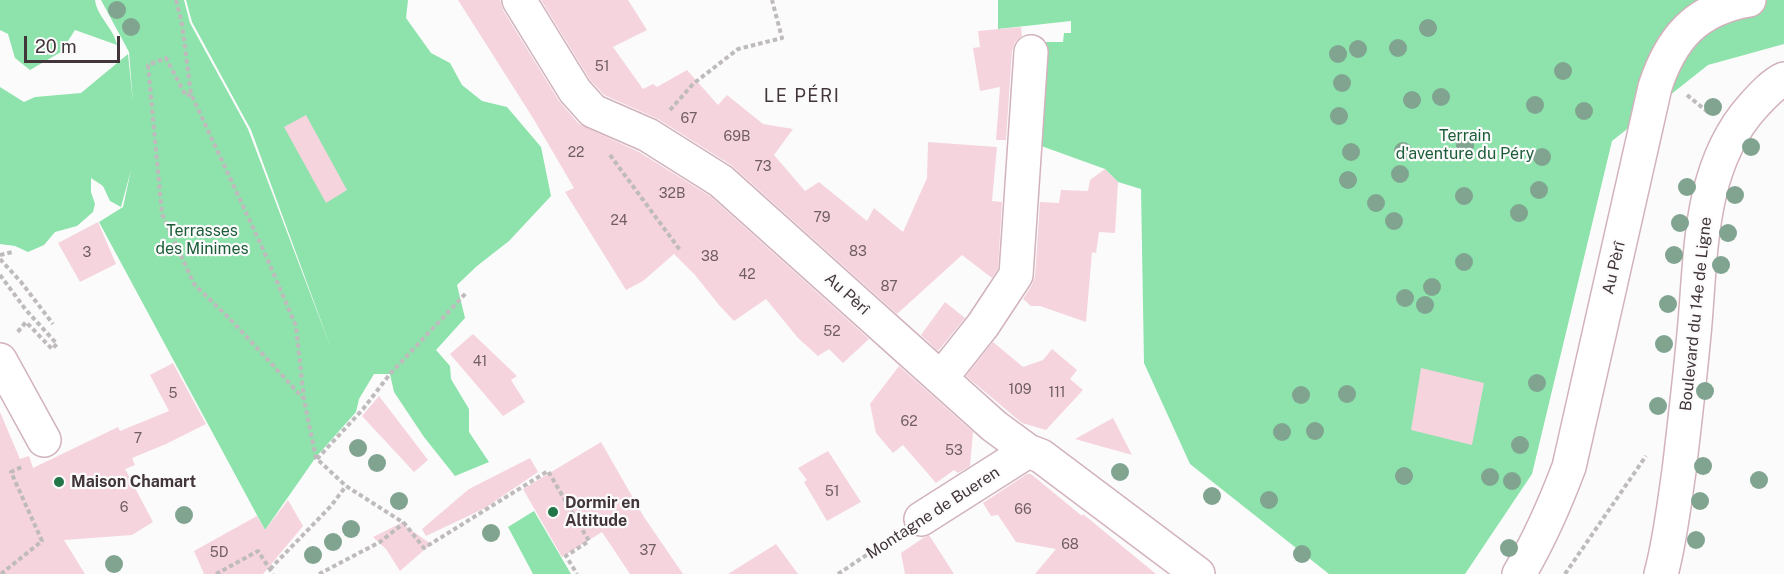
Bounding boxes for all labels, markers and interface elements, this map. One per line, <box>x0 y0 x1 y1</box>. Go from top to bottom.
scale bar <box>27 24 123 62</box>
text: 20 m <box>35 36 77 57</box>
house number: 51 <box>595 59 609 75</box>
district label: LE PÉRI <box>764 85 840 107</box>
house number: 67 <box>681 111 697 127</box>
park label: Terrain d'aventure du Péry <box>1396 126 1534 164</box>
house number: 69B <box>724 129 750 145</box>
house number: 22 <box>568 145 584 161</box>
house number: 73 <box>755 159 771 175</box>
house number: 32B <box>659 186 685 202</box>
house number: 79 <box>814 210 830 226</box>
house number: 24 <box>610 213 628 229</box>
street label: Boulevard du 14e de Ligne <box>1676 216 1716 412</box>
park label: Terrasses des Minimes <box>155 221 249 259</box>
street label: Au Pèrî <box>1599 240 1629 296</box>
house number: 83 <box>849 244 867 260</box>
house number: 3 <box>83 245 91 261</box>
house number: 38 <box>701 249 719 265</box>
house number: 42 <box>738 267 756 283</box>
street label: Au Pèrî <box>821 269 873 319</box>
house number: 87 <box>880 279 898 295</box>
house number: 52 <box>823 324 841 340</box>
house number: 41 <box>473 354 487 370</box>
house number: 109 <box>1009 382 1031 398</box>
house number: 111 <box>1048 385 1066 401</box>
house number: 5 <box>169 386 177 402</box>
house number: 62 <box>900 414 918 430</box>
house number: 7 <box>134 431 142 447</box>
house number: 53 <box>945 443 963 459</box>
street label: Montagne de Bueren <box>863 463 1003 563</box>
place label: Maison Chamart <box>71 472 196 492</box>
marker: Maison Chamart <box>52 475 66 489</box>
house number: 51 <box>825 484 839 500</box>
place label: Dormir en Altitude <box>565 493 640 531</box>
house number: 6 <box>120 500 128 516</box>
house number: 66 <box>1014 502 1032 518</box>
marker: Dormir en Altitude <box>546 505 560 519</box>
house number: 68 <box>1061 537 1079 553</box>
house number: 37 <box>640 543 656 559</box>
house number: 5D <box>210 545 228 561</box>

